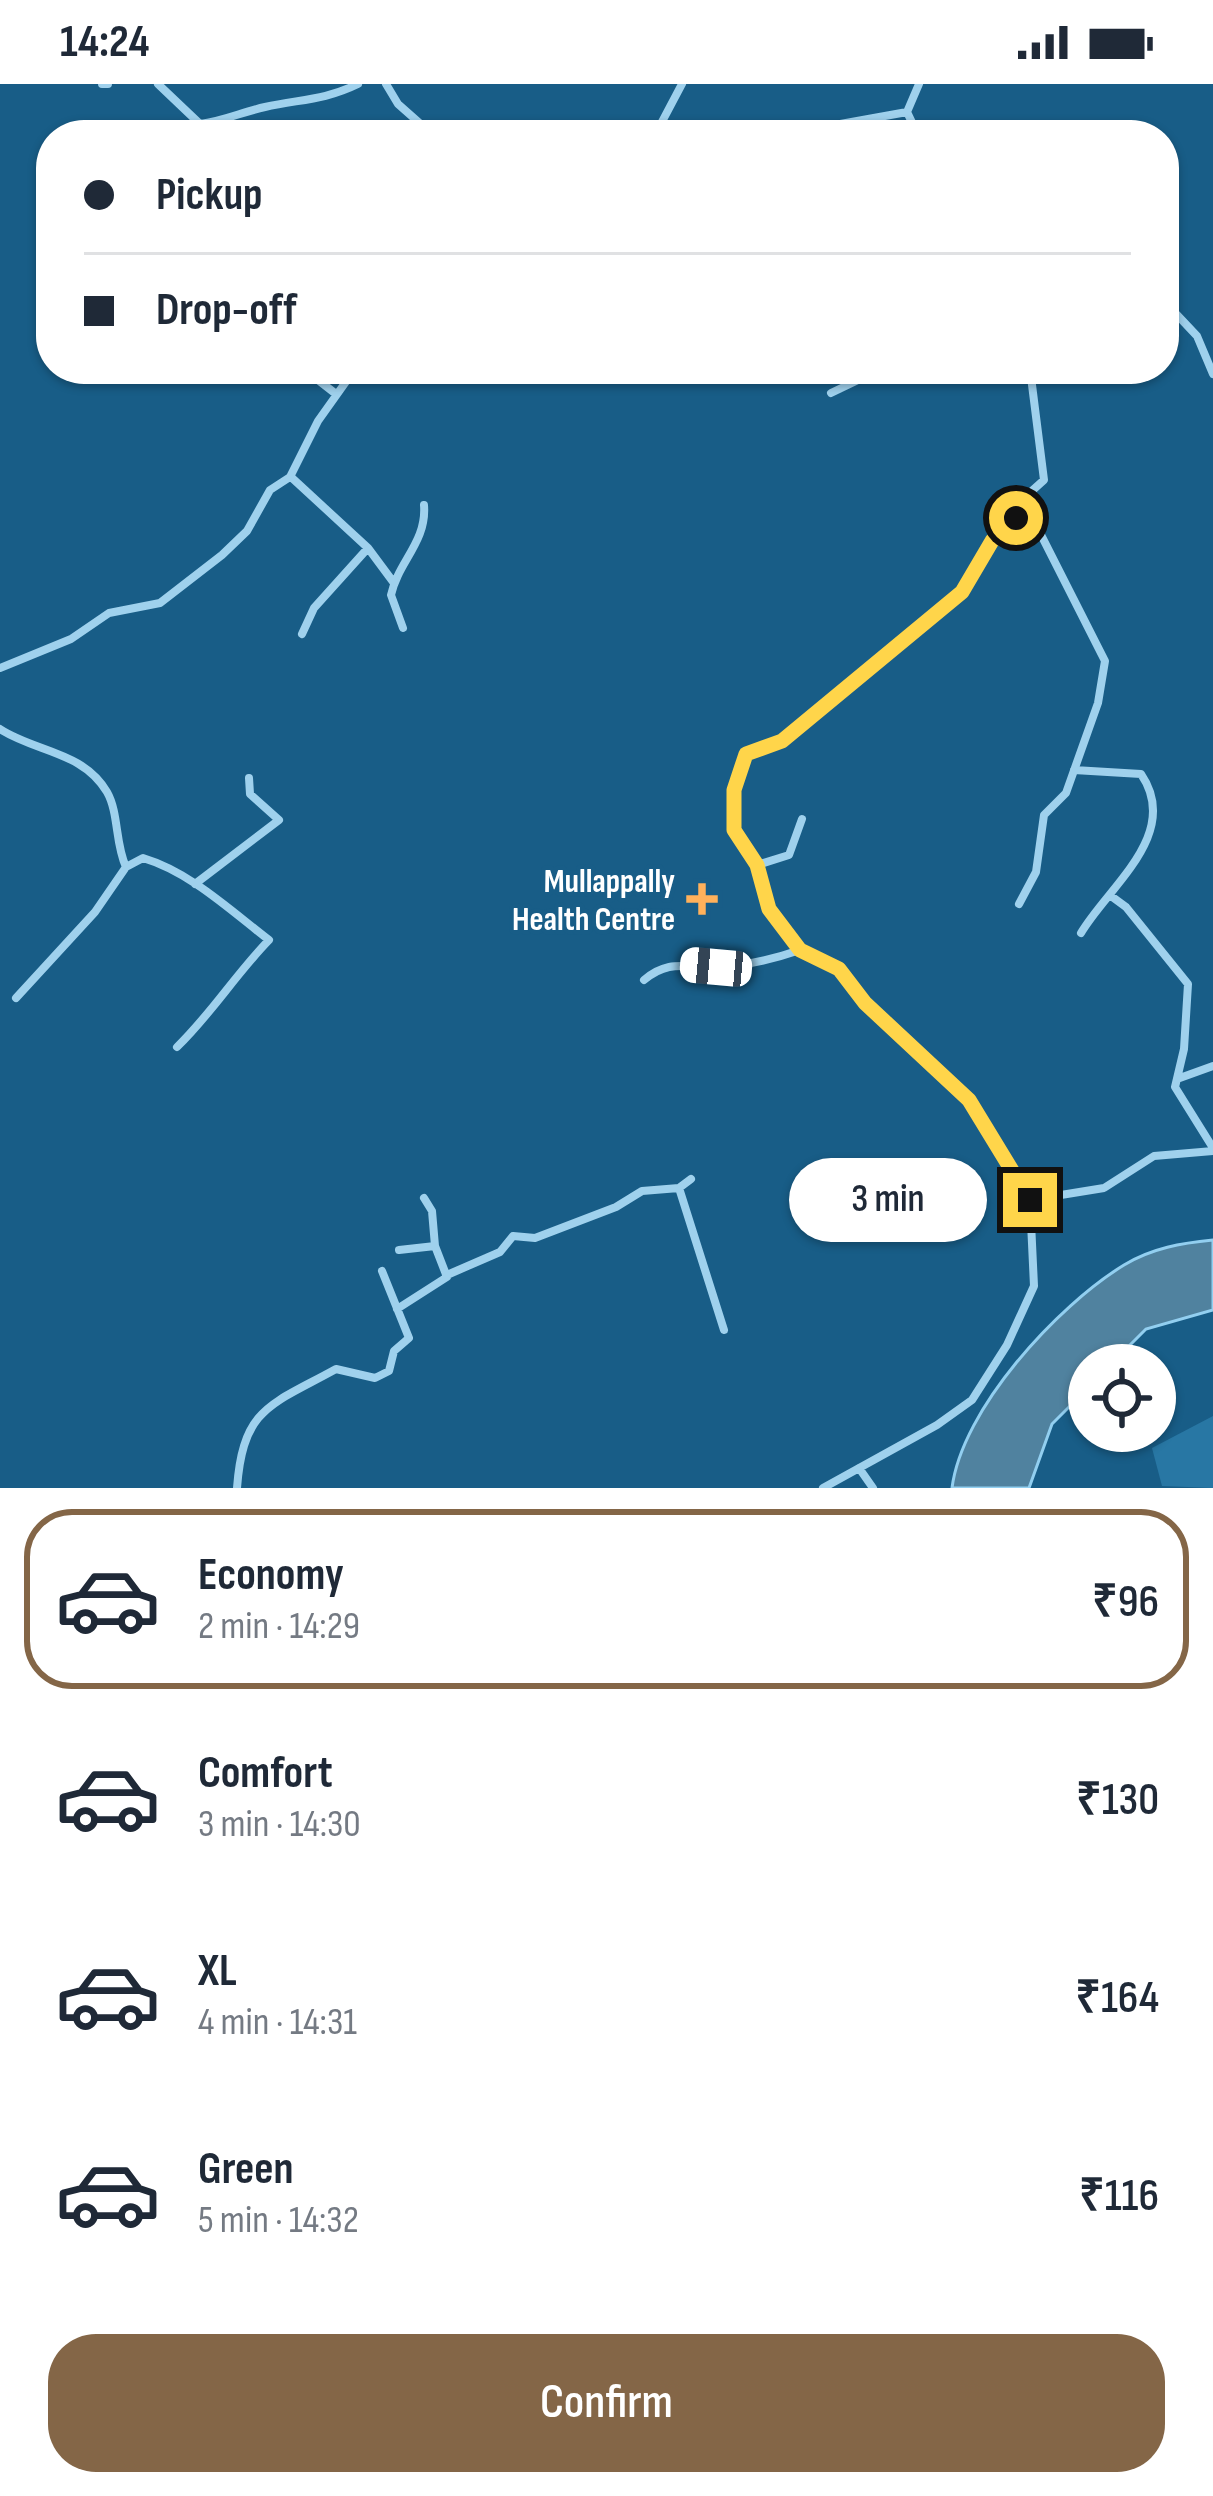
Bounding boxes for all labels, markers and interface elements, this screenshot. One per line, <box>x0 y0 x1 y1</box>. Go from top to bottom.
text: 14:24 <box>60 15 149 70</box>
text: Pickup <box>156 168 263 223</box>
text: Drop-off <box>156 283 297 338</box>
route start <box>989 491 1043 545</box>
place label: Mullappally Health Centre <box>512 862 675 940</box>
marker: Mullappally Health Centre <box>686 883 718 915</box>
car <box>679 946 753 988</box>
callout: 3 min <box>790 1158 988 1242</box>
route end <box>1003 1173 1057 1227</box>
text: 3 min <box>851 1176 925 1223</box>
map controls <box>1068 1344 1176 1452</box>
button: locate <box>1068 1344 1176 1452</box>
icon: car <box>54 1545 162 1653</box>
text: Economy <box>198 1548 344 1603</box>
text: ₹96 <box>1092 1575 1159 1630</box>
text: 2 min · 14:29 <box>198 1603 360 1650</box>
icon: car <box>54 1743 162 1851</box>
text: Comfort <box>198 1746 333 1801</box>
text: ₹130 <box>1076 1773 1159 1828</box>
text: 3 min · 14:30 <box>198 1801 361 1848</box>
icon: car <box>54 1941 162 2049</box>
text: XL <box>198 1944 237 1999</box>
text: ₹164 <box>1075 1971 1159 2026</box>
text: 4 min · 14:31 <box>198 1999 357 2046</box>
icon: car <box>54 2139 162 2247</box>
text: Green <box>198 2142 294 2197</box>
text: ₹116 <box>1079 2169 1159 2224</box>
text: 5 min · 14:32 <box>198 2197 359 2244</box>
button: Confirm <box>48 2334 1165 2472</box>

